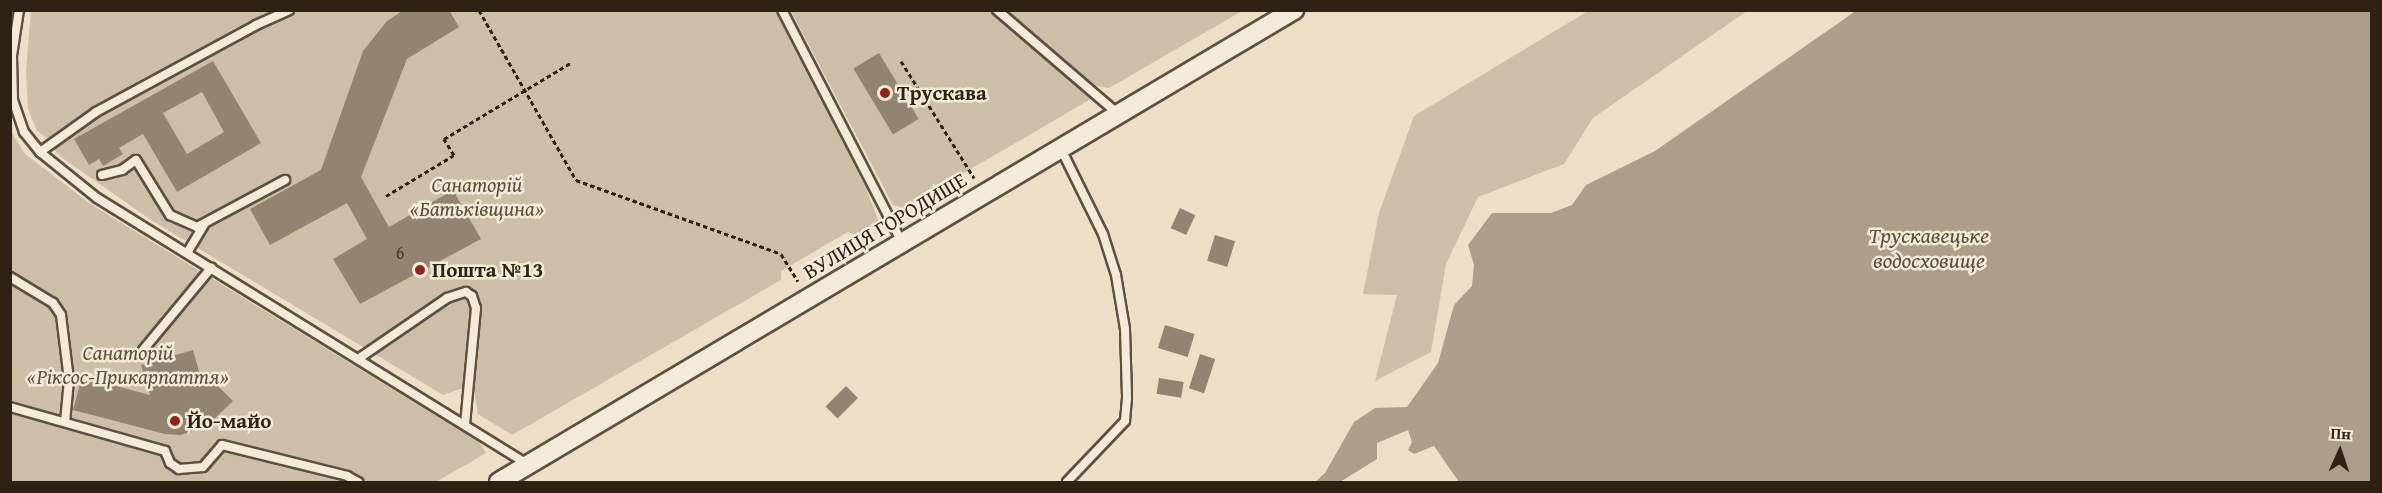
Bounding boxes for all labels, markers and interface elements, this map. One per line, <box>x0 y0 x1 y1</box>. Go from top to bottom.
place label: Трускава <box>897 80 987 106</box>
marker: Трускава <box>878 86 892 100</box>
street label: ВУЛИЦЯ ГОРОДИЩЕ <box>799 167 971 285</box>
park label: Санаторій «Батьківщина» <box>410 172 544 222</box>
water label: Трускавецьке водосховище <box>1869 222 1989 274</box>
house number: 6 <box>396 242 404 264</box>
place label: Пошта №13 <box>432 257 543 283</box>
marker: Пошта №13 <box>413 263 427 277</box>
park label: Санаторій «Ріксос-Прикарпаття» <box>27 340 229 390</box>
place label: Йо-майо <box>187 408 271 434</box>
marker: Йо-майо <box>168 414 182 428</box>
north arrow <box>2310 421 2370 481</box>
text: Пн <box>2330 421 2352 446</box>

